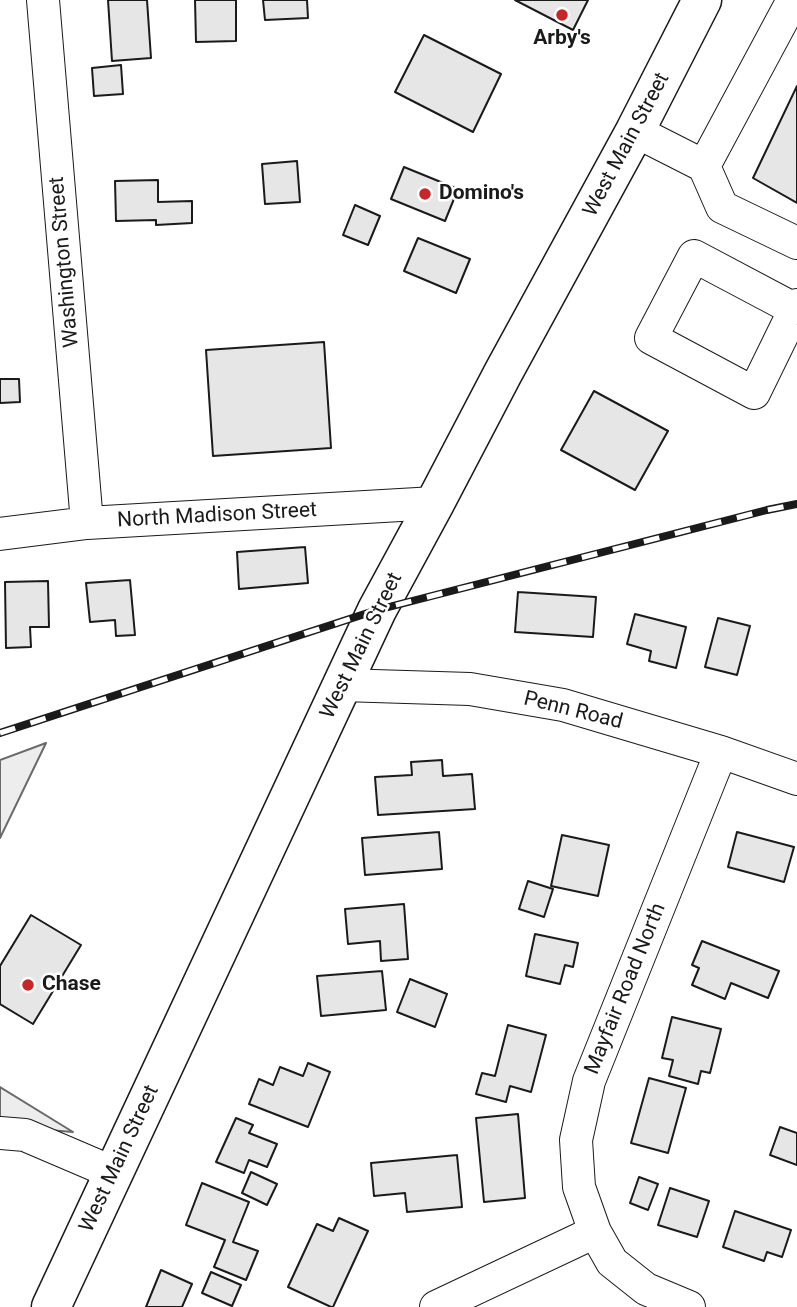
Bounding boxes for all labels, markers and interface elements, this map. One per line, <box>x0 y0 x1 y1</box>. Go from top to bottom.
marker: Arby's <box>554 7 570 23</box>
place label: Arby's <box>533 26 591 52</box>
street label: West Main Street <box>578 69 676 221</box>
street label: Washington Street <box>45 175 85 349</box>
place label: Domino's <box>439 181 524 207</box>
marker: Domino's <box>417 186 433 202</box>
street label: North Madison Street <box>116 498 318 534</box>
street label: West Main Street <box>316 569 408 723</box>
street label: Penn Road <box>521 687 625 735</box>
street label: Mayfair Road North <box>580 900 672 1078</box>
place label: Chase <box>42 972 101 998</box>
marker: Chase <box>20 977 36 993</box>
street label: West Main Street <box>75 1081 165 1237</box>

